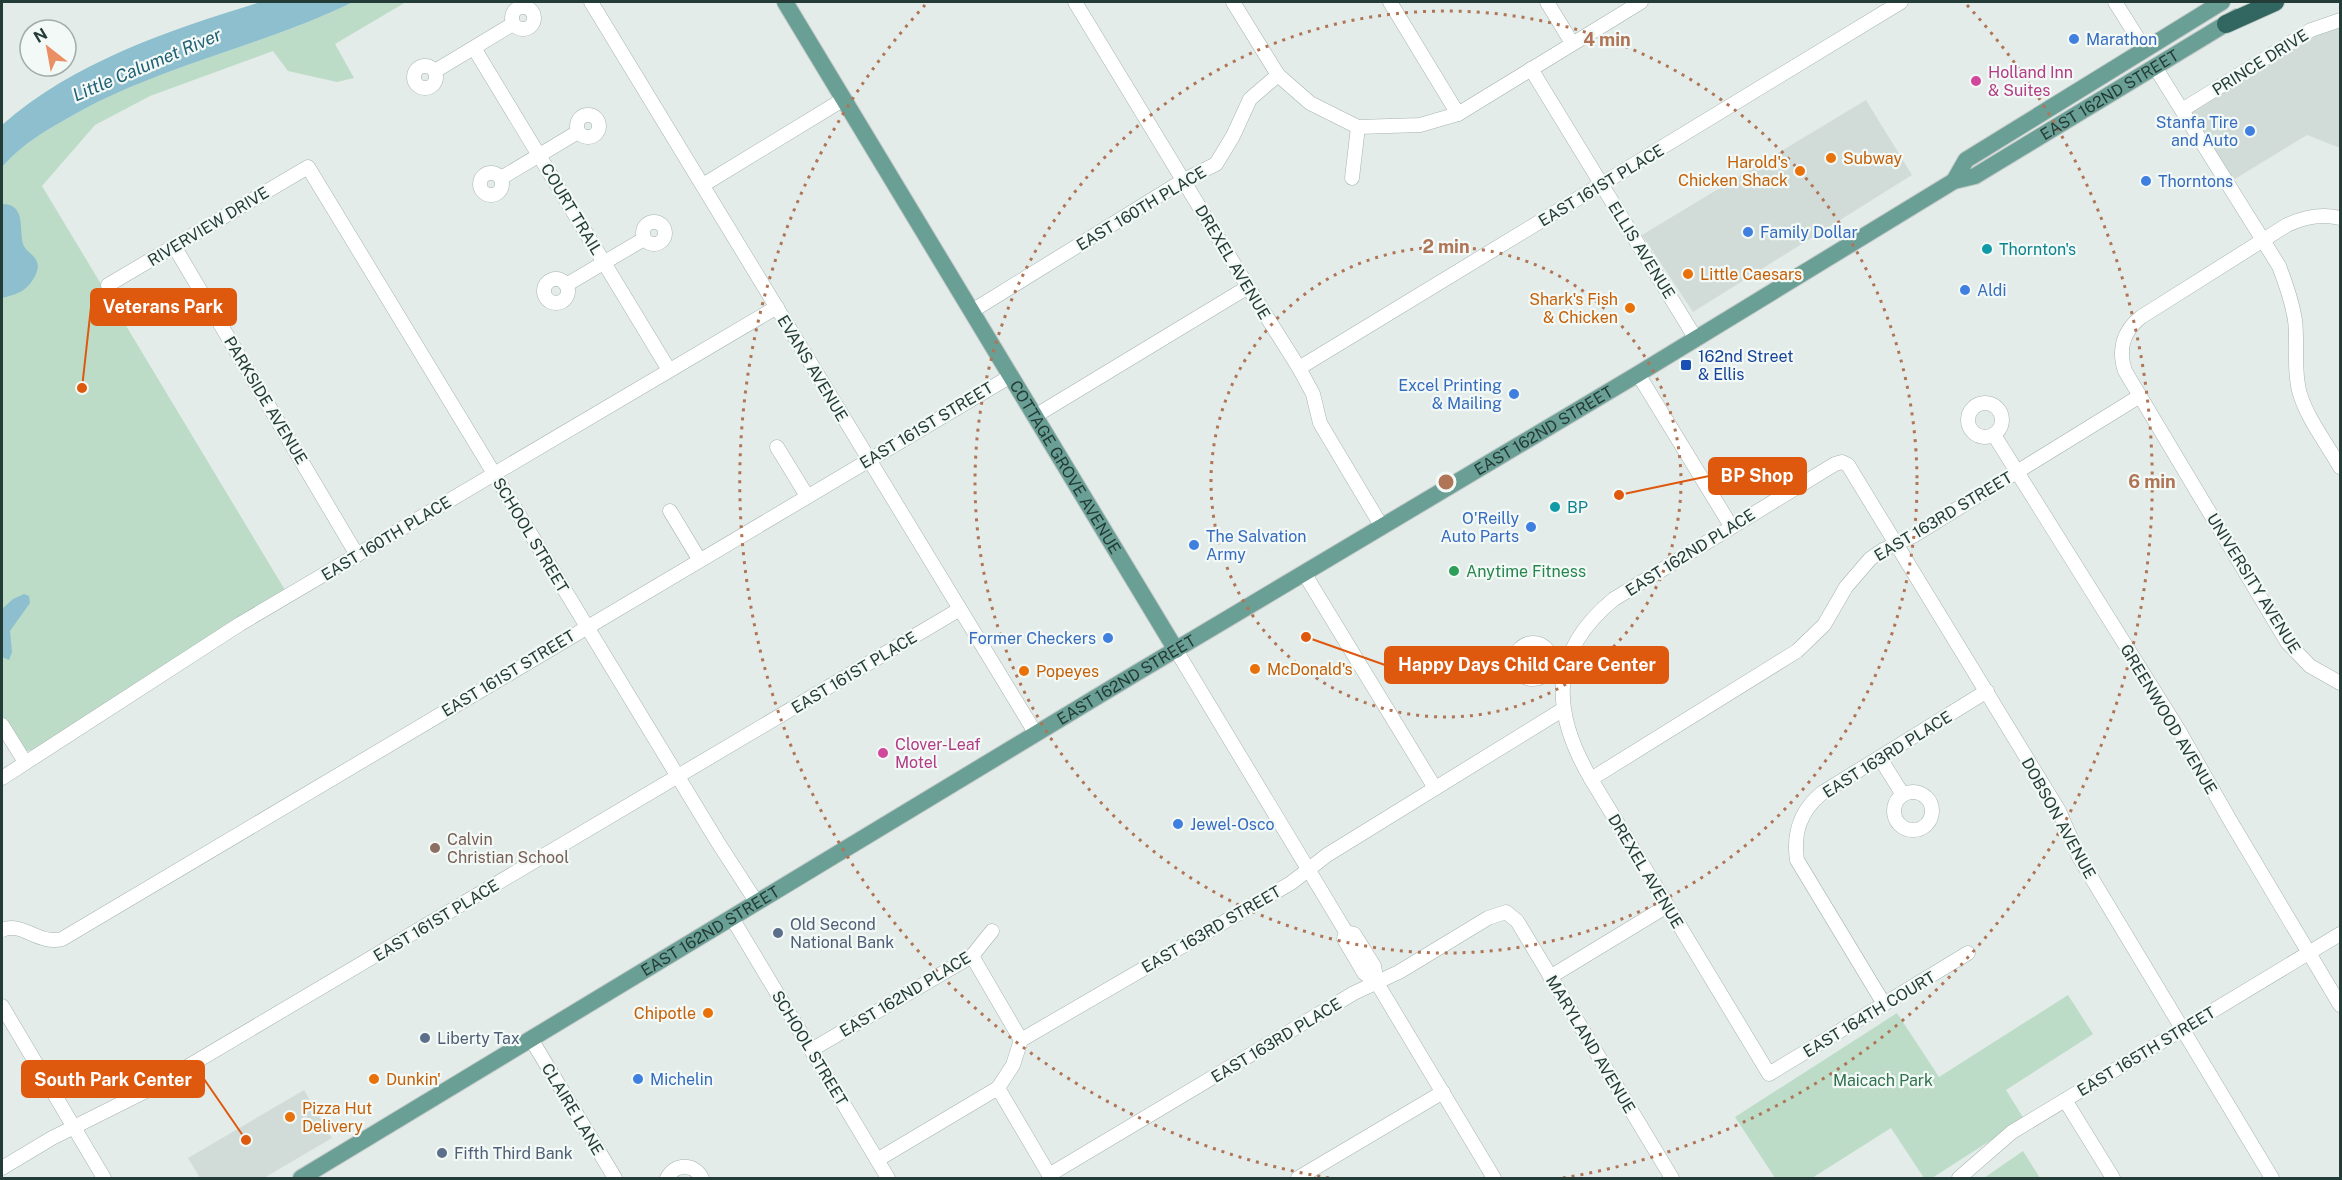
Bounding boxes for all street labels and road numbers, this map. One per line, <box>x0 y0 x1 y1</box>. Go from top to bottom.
street label: PRINCE DRIVE <box>2209 25 2312 100</box>
street label: EAST 162ND STREET <box>2037 45 2183 144</box>
street label: EAST 161ST PLACE <box>1535 140 1667 230</box>
street label: COURT TRAIL <box>537 160 606 258</box>
street label: EAST 160TH PLACE <box>1073 162 1210 255</box>
street label: RIVERVIEW DRIVE <box>144 183 272 270</box>
street label: ELLIS AVENUE <box>1604 198 1679 302</box>
street label: DREXEL AVENUE <box>1191 202 1274 323</box>
street label: EVANS AVENUE <box>773 312 852 425</box>
street label: PARKSIDE AVENUE <box>220 333 311 467</box>
street label: COTTAGE GROVE AVENUE <box>1005 377 1125 557</box>
street label: EAST 161ST STREET <box>856 378 997 473</box>
street label: EAST 162ND STREET <box>1471 382 1617 480</box>
street label: EAST 163RD STREET <box>1871 467 2016 565</box>
street label: SCHOOL STREET <box>489 474 573 597</box>
street label: EAST 160TH PLACE <box>318 492 455 585</box>
street label: EAST 162ND PLACE <box>1622 505 1759 600</box>
street label: UNIVERSITY AVENUE <box>2203 510 2304 657</box>
street label: EAST 161ST STREET <box>438 626 579 721</box>
street label: EAST 161ST PLACE <box>788 627 920 717</box>
street label: EAST 162ND STREET <box>1053 631 1200 729</box>
street label: GREENWOOD AVENUE <box>2116 641 2221 798</box>
street label: EAST 163RD PLACE <box>1819 707 1955 802</box>
street label: DOBSON AVENUE <box>2017 754 2100 882</box>
street label: DREXEL AVENUE <box>1604 811 1687 932</box>
street label: EAST 161ST PLACE <box>370 875 502 965</box>
street label: EAST 162ND STREET <box>638 882 783 980</box>
street label: EAST 163RD STREET <box>1138 882 1285 977</box>
street label: EAST 162ND PLACE <box>836 948 974 1041</box>
street label: EAST 164TH COURT <box>1800 967 1939 1061</box>
street label: MARYLAND AVENUE <box>1542 972 1639 1117</box>
street label: SCHOOL STREET <box>768 987 852 1110</box>
street label: EAST 163RD PLACE <box>1208 994 1345 1087</box>
street label: EAST 165TH STREET <box>2074 1002 2219 1100</box>
street label: CLAIRE LANE <box>538 1060 607 1159</box>

